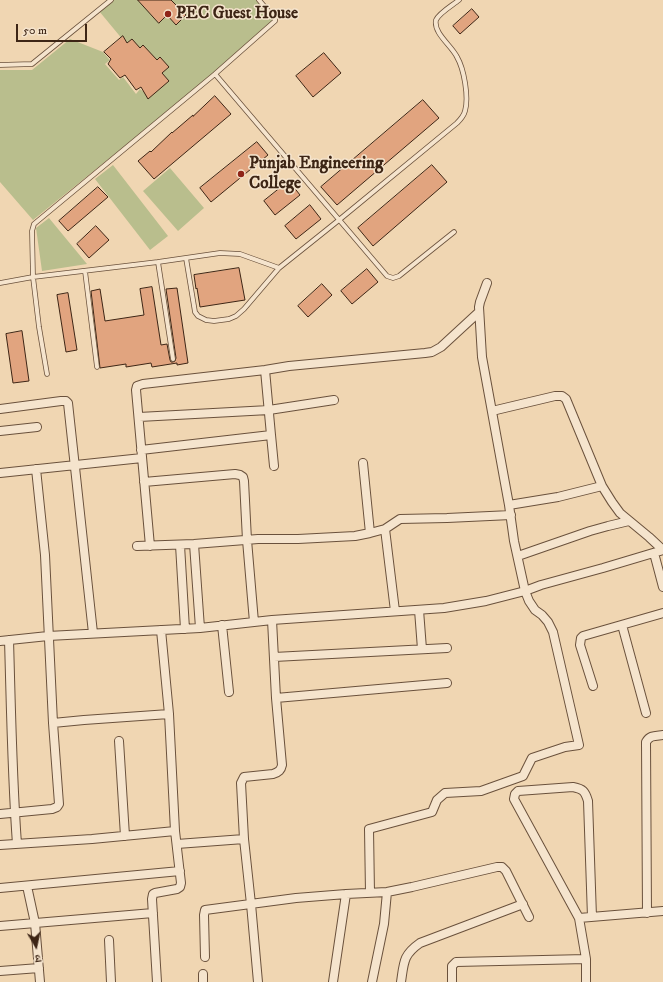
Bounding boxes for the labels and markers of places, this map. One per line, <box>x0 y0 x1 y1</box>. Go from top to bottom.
place label: PEC Guest House <box>176 4 298 24</box>
marker: PEC Guest House <box>163 9 173 19</box>
place label: Punjab Engineering College <box>249 154 383 194</box>
marker: Punjab Engineering College <box>236 169 246 179</box>

